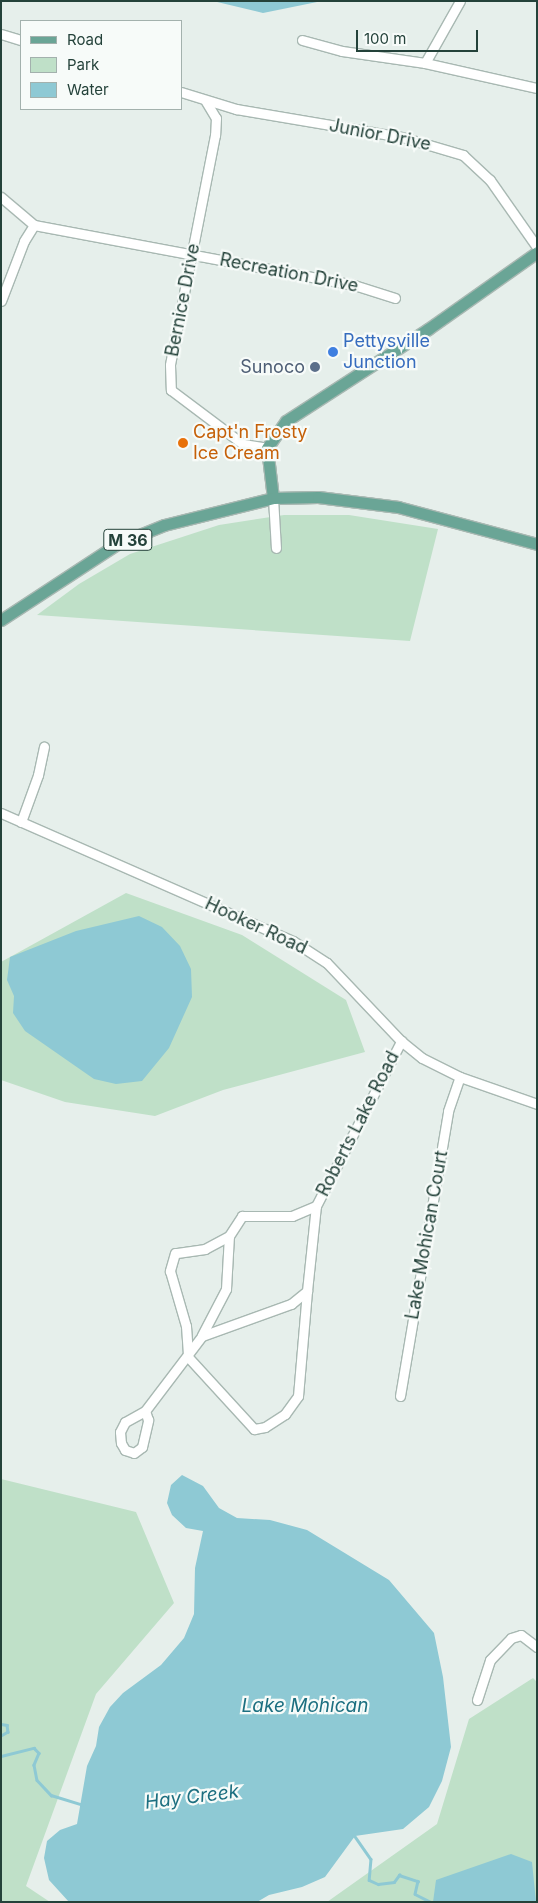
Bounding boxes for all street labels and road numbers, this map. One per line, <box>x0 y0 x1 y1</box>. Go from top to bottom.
street label: Junior Drive <box>327 115 433 155</box>
street label: Bernice Drive <box>161 242 205 358</box>
street label: Recreation Drive <box>218 249 360 297</box>
road number: M 36 <box>103 526 153 554</box>
street label: Hooker Road <box>202 893 310 959</box>
street label: Roberts Lake Road <box>312 1048 404 1200</box>
street label: Lake Mohican Court <box>402 1149 452 1321</box>

